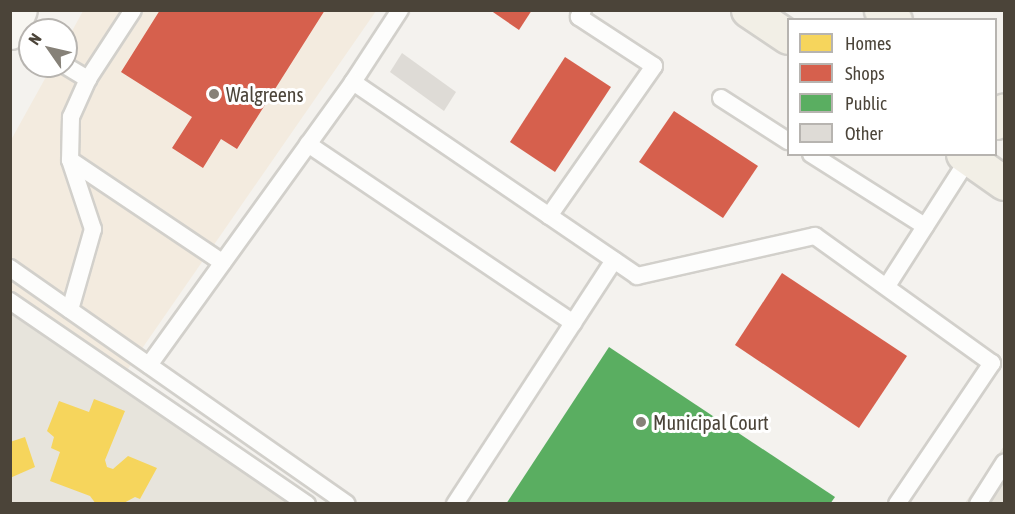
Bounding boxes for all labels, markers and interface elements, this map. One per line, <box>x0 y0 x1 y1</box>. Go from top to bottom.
north arrow <box>18 18 78 78</box>
legend <box>787 18 997 156</box>
text: N <box>25 30 45 48</box>
text: Homes <box>845 33 891 54</box>
text: Shops <box>845 63 885 84</box>
place label: Walgreens <box>226 82 304 106</box>
marker: Walgreens <box>207 87 221 101</box>
text: Public <box>845 93 887 114</box>
text: Other <box>845 123 883 144</box>
place label: Municipal Court <box>653 410 769 434</box>
marker: Municipal Court <box>634 415 648 429</box>

